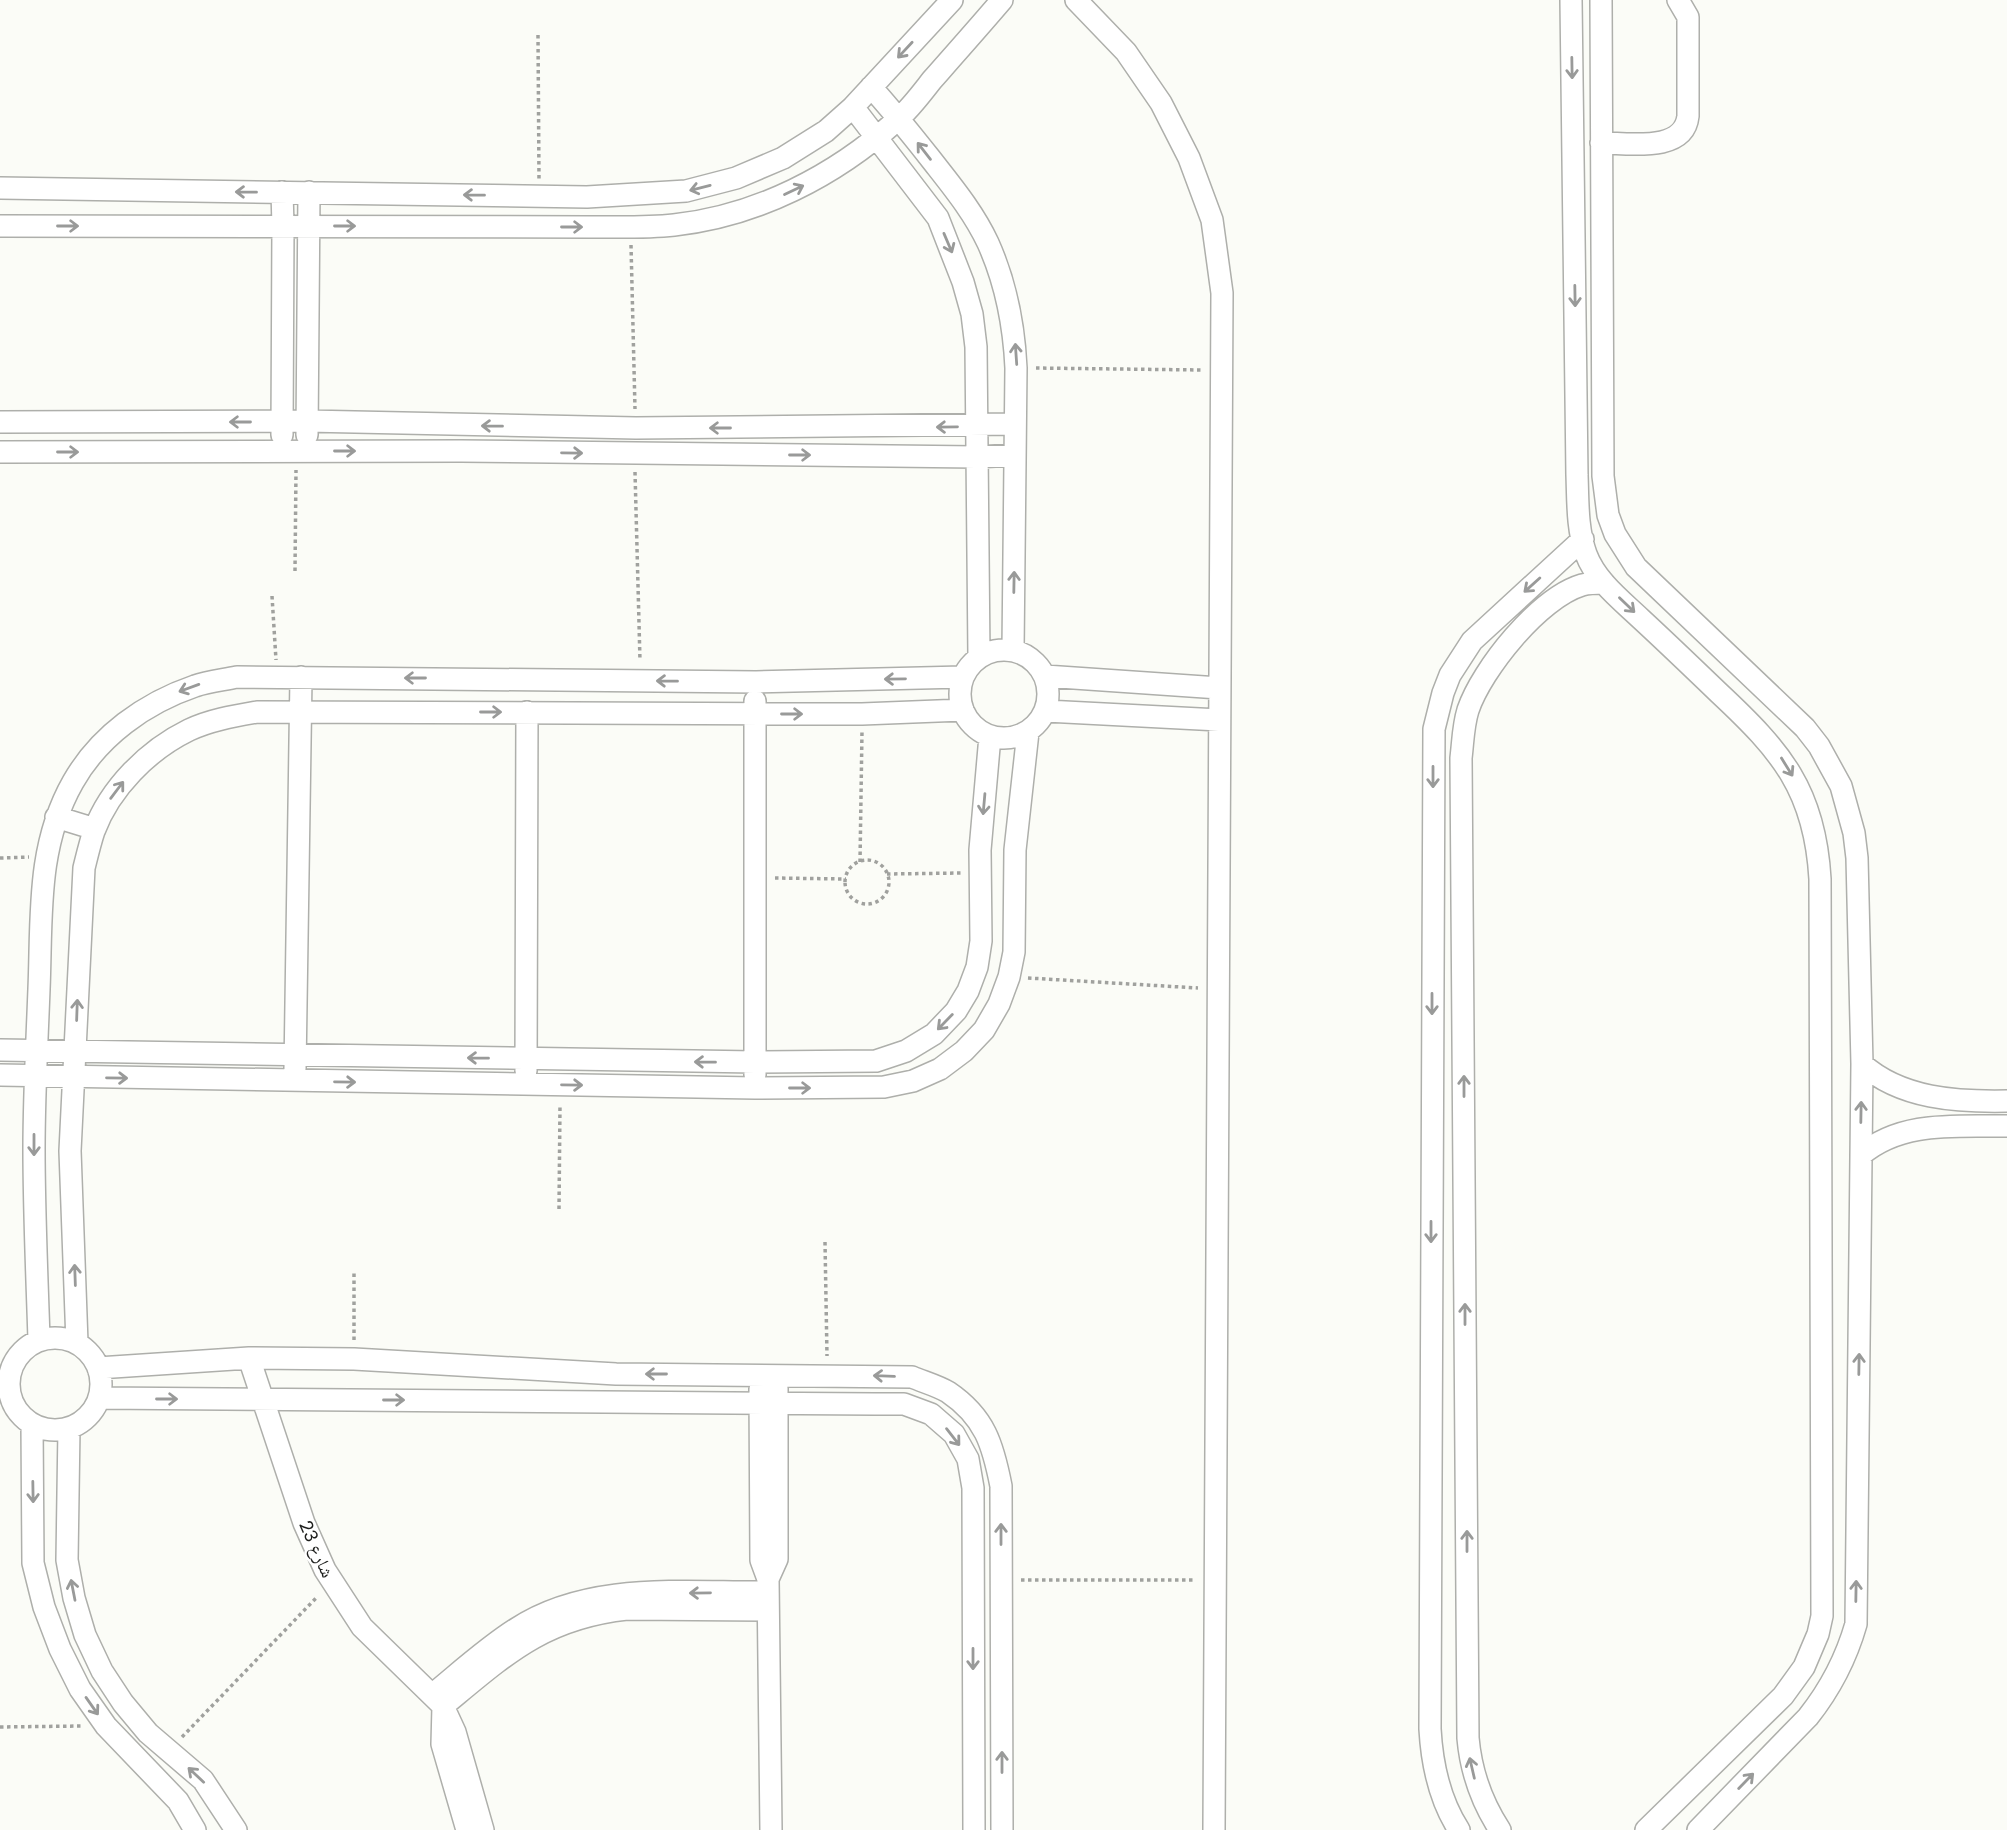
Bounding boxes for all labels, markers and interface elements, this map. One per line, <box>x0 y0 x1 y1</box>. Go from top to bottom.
one-way arrow <box>897 41 914 58</box>
one-way arrow <box>1565 56 1579 79</box>
one-way arrow <box>917 142 932 161</box>
one-way arrow <box>690 182 712 195</box>
one-way arrow <box>783 183 804 196</box>
one-way arrow <box>235 185 258 198</box>
one-way arrow <box>462 188 485 201</box>
one-way arrow <box>56 219 79 233</box>
one-way arrow <box>333 219 356 233</box>
one-way arrow <box>560 220 583 234</box>
one-way arrow <box>942 231 955 253</box>
one-way arrow <box>1568 284 1582 307</box>
one-way arrow <box>1009 343 1022 366</box>
one-way arrow <box>229 415 252 428</box>
one-way arrow <box>481 419 504 433</box>
one-way arrow <box>936 420 959 434</box>
one-way arrow <box>708 421 731 435</box>
one-way arrow <box>333 444 356 458</box>
one-way arrow <box>56 445 79 459</box>
one-way arrow <box>560 446 583 460</box>
one-way arrow <box>788 448 811 462</box>
one-way arrow <box>1007 570 1021 593</box>
one-way arrow <box>1523 577 1541 593</box>
one-way arrow <box>1618 597 1635 614</box>
one-way arrow <box>404 671 427 685</box>
one-way arrow <box>883 672 906 685</box>
one-way arrow <box>656 674 679 687</box>
one-way arrow <box>179 683 201 696</box>
one-way arrow <box>479 705 502 719</box>
one-way arrow <box>780 707 803 721</box>
one-way arrow <box>1780 756 1794 776</box>
one-way arrow <box>1426 765 1440 788</box>
one-way arrow <box>110 781 125 800</box>
one-way arrow <box>977 792 990 815</box>
one-way arrow <box>1425 993 1439 1016</box>
one-way arrow <box>70 998 83 1021</box>
one-way arrow <box>937 1013 954 1030</box>
one-way arrow <box>466 1052 489 1065</box>
one-way arrow <box>694 1055 717 1069</box>
one-way arrow <box>105 1072 128 1085</box>
one-way arrow <box>333 1075 356 1089</box>
one-way arrow <box>1457 1075 1471 1098</box>
one-way arrow <box>560 1079 583 1092</box>
one-way arrow <box>788 1081 811 1095</box>
one-way arrow <box>1854 1101 1868 1124</box>
one-way arrow <box>27 1133 41 1156</box>
one-way arrow <box>1424 1220 1438 1243</box>
one-way arrow <box>68 1264 81 1287</box>
one-way arrow <box>1458 1302 1472 1325</box>
one-way arrow <box>1852 1353 1865 1376</box>
one-way arrow <box>645 1367 668 1381</box>
one-way arrow <box>872 1370 895 1383</box>
one-way arrow <box>155 1392 178 1406</box>
one-way arrow <box>383 1394 406 1407</box>
one-way arrow <box>946 1427 961 1445</box>
one-way arrow <box>26 1480 39 1503</box>
street label: شارع 23 <box>293 1517 341 1581</box>
one-way arrow <box>994 1523 1008 1546</box>
one-way arrow <box>1460 1530 1474 1553</box>
one-way arrow <box>65 1579 79 1602</box>
one-way arrow <box>1849 1580 1863 1603</box>
one-way arrow <box>688 1586 711 1600</box>
one-way arrow <box>967 1647 980 1670</box>
one-way arrow <box>85 1696 99 1715</box>
one-way arrow <box>995 1751 1009 1774</box>
one-way arrow <box>1465 1757 1479 1780</box>
one-way arrow <box>188 1767 205 1784</box>
one-way arrow <box>1738 1773 1755 1790</box>

